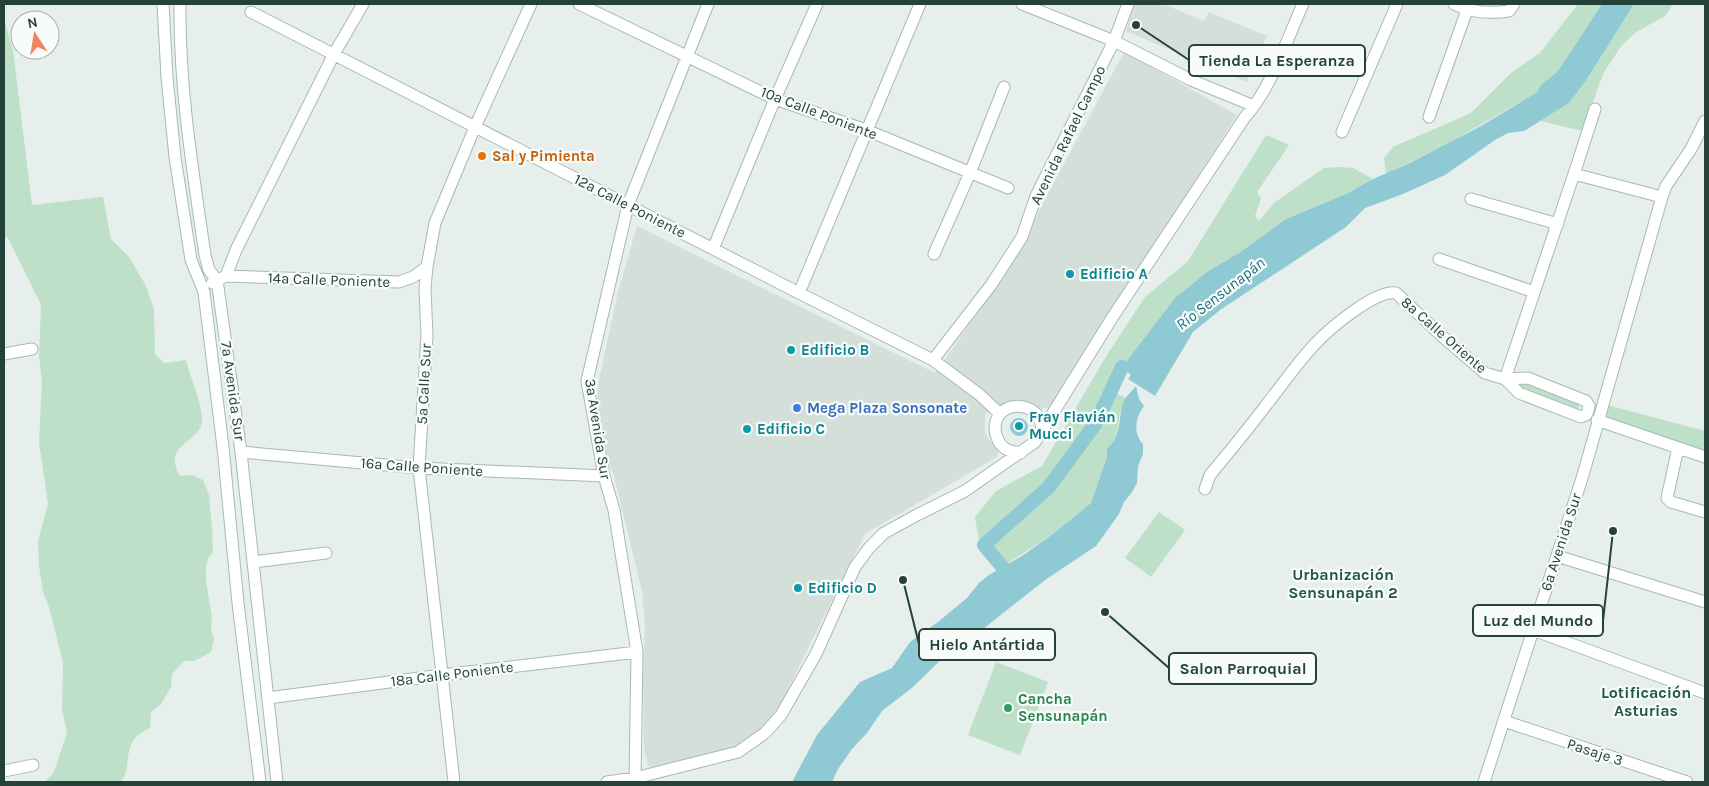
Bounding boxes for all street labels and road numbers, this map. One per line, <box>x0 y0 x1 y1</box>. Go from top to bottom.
street label: Avenida Rafael Campo <box>1026 63 1110 207</box>
street label: 10a Calle Poniente <box>758 83 880 143</box>
street label: 12a Calle Poniente <box>571 170 689 242</box>
street label: 14a Calle Poniente <box>268 269 390 291</box>
street label: 8a Calle Oriente <box>1397 293 1491 377</box>
street label: 7a Avenida Sur <box>217 340 249 442</box>
street label: 5a Calle Sur <box>413 343 435 425</box>
street label: 3a Avenida Sur <box>581 377 615 481</box>
street label: 16a Calle Poniente <box>360 454 484 480</box>
street label: 6a Avenida Sur <box>1537 490 1585 593</box>
street label: 18a Calle Poniente <box>390 658 514 690</box>
street label: Pasaje 3 <box>1565 735 1625 769</box>

